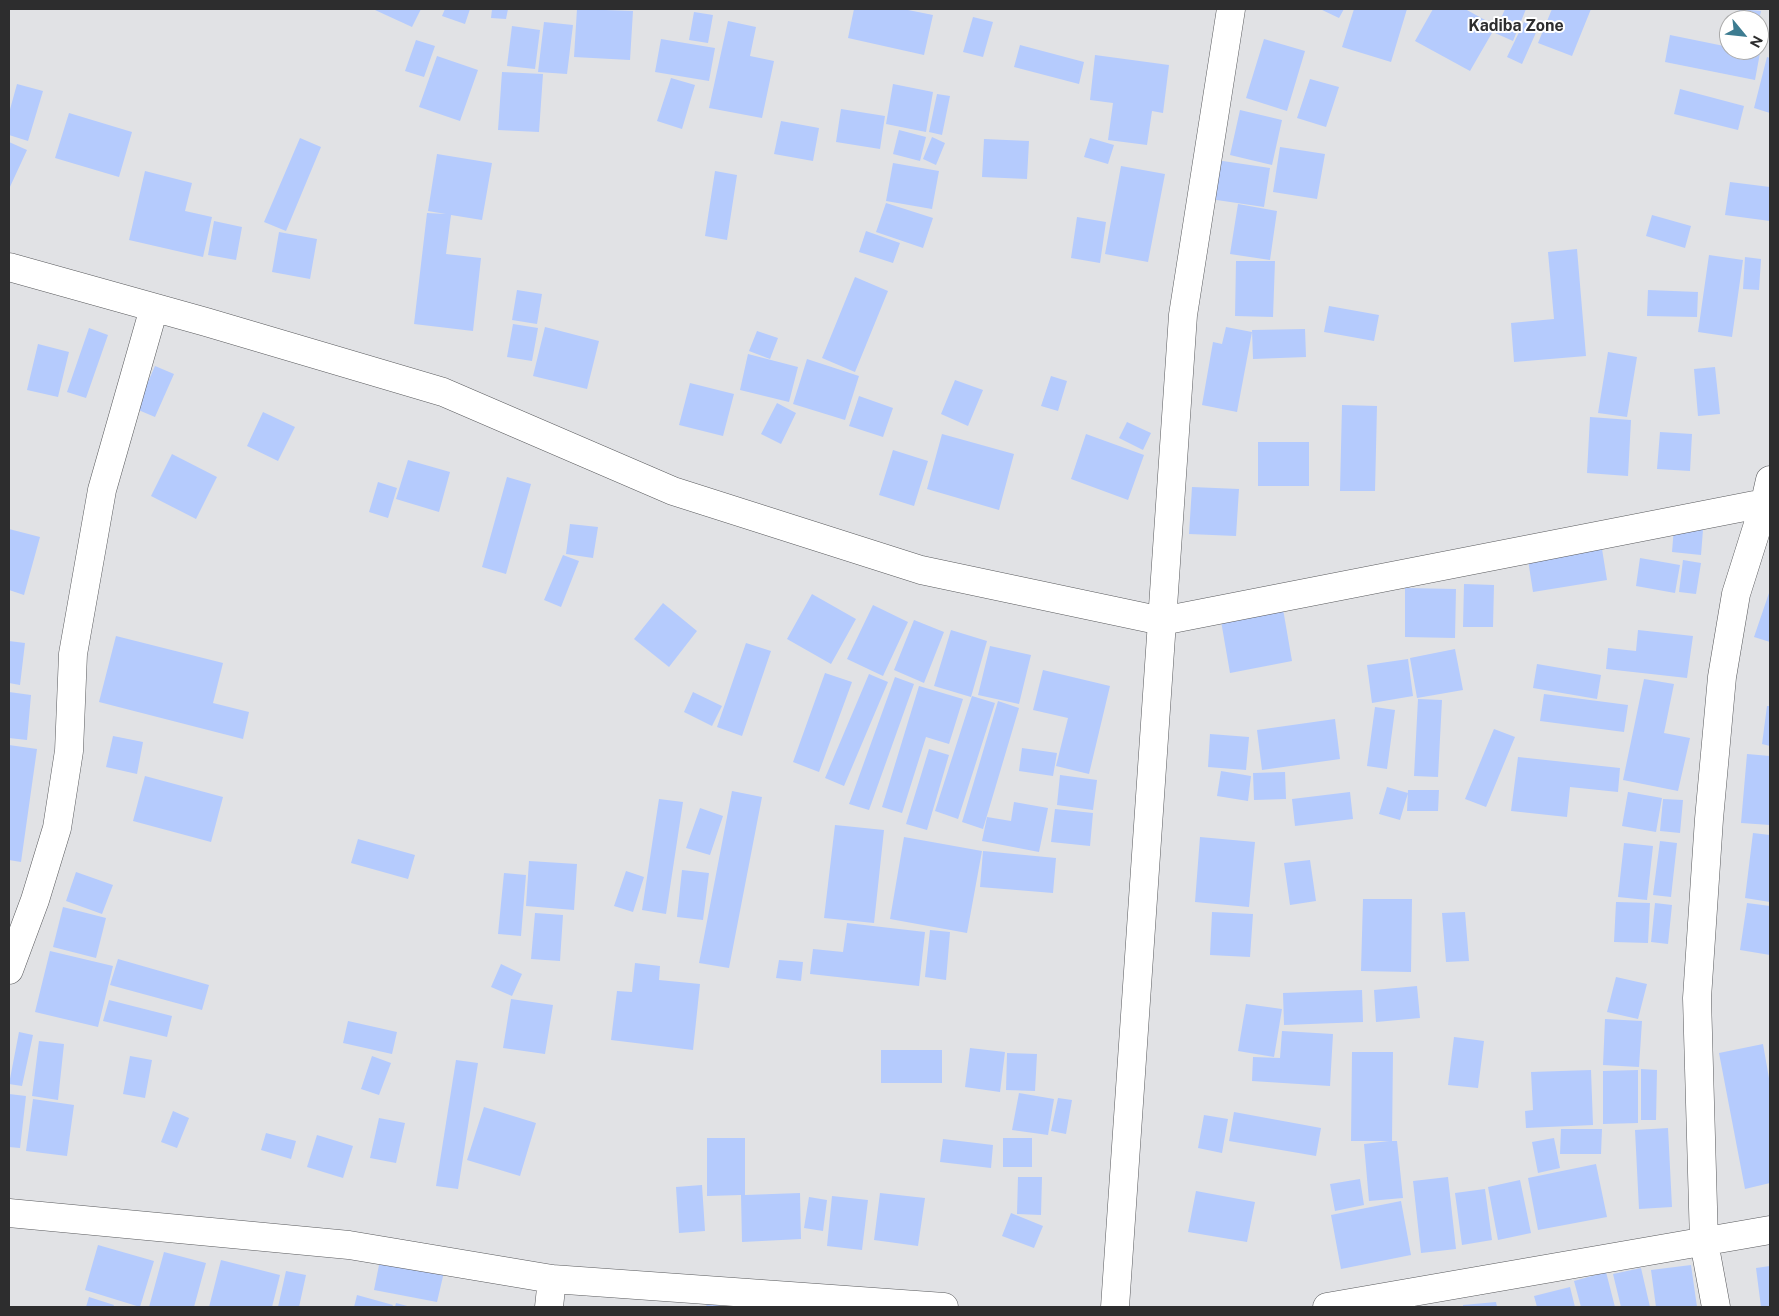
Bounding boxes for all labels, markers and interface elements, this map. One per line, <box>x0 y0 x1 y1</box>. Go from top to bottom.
north arrow <box>1719 10 1769 60</box>
district label: Kadiba Zone <box>1468 16 1564 36</box>
text: N <box>1747 33 1766 50</box>

